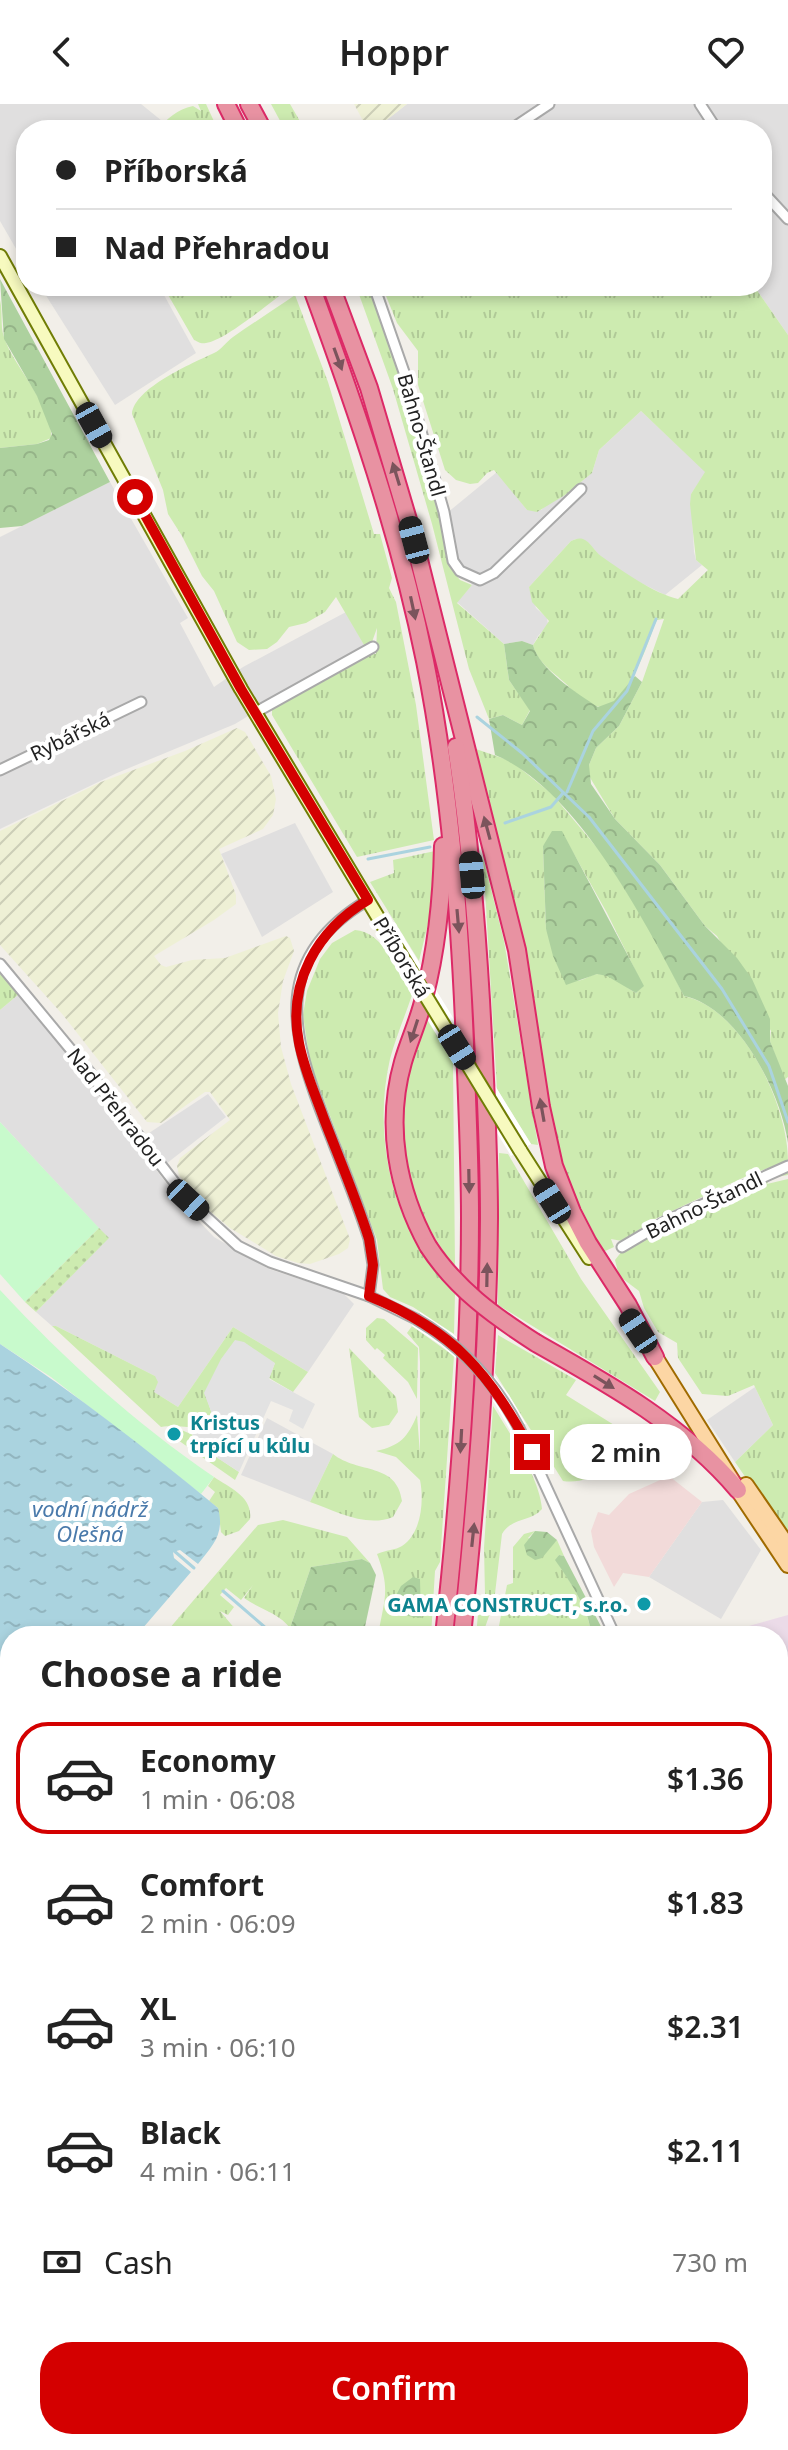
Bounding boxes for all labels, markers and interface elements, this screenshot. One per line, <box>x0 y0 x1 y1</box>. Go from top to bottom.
text: Hoppr <box>339 28 449 77</box>
icon: back <box>40 30 84 74</box>
icon: heart <box>704 30 748 74</box>
text: Příborská <box>104 150 248 191</box>
text: Nad Přehradou <box>104 227 330 268</box>
one-way arrow <box>332 347 345 371</box>
street label: Bahno-Štandl <box>392 370 452 500</box>
car <box>72 398 116 452</box>
one-way arrow <box>389 462 402 486</box>
route start <box>117 479 153 515</box>
car <box>396 514 432 566</box>
one-way arrow <box>407 595 420 620</box>
street label: Rybářská <box>25 705 115 767</box>
one-way arrow <box>480 815 492 840</box>
car <box>458 850 486 900</box>
one-way arrow <box>452 909 465 934</box>
street label: Příborská <box>367 912 437 1002</box>
one-way arrow <box>407 1019 419 1043</box>
car <box>434 1020 480 1074</box>
street label: Nad Přehradou <box>61 1042 171 1172</box>
one-way arrow <box>536 1097 548 1122</box>
street label: Bahno-Štandl <box>641 1165 767 1245</box>
one-way arrow <box>463 1169 475 1194</box>
car <box>529 1174 575 1228</box>
car <box>162 1175 214 1225</box>
one-way arrow <box>481 1262 494 1287</box>
car <box>615 1304 661 1358</box>
one-way arrow <box>593 1374 615 1388</box>
place label: Kristus trpící u kůlu <box>190 1409 310 1459</box>
callout: 2 min <box>560 1424 692 1480</box>
marker: Kristus trpící u kůlu <box>165 1425 183 1443</box>
one-way arrow <box>454 1429 467 1454</box>
route end <box>514 1434 550 1470</box>
text: 2 min <box>591 1434 661 1470</box>
water label: vodní nádrž Olešná <box>32 1493 149 1548</box>
one-way arrow <box>466 1522 479 1547</box>
place label: GAMA CONSTRUCT, s.r.o. <box>387 1591 628 1618</box>
marker: GAMA CONSTRUCT, s.r.o. <box>635 1595 653 1613</box>
text: Choose a ride <box>40 1649 282 1698</box>
text: Economy <box>140 1740 276 1781</box>
icon: car <box>44 1742 116 1814</box>
text: $1.36 <box>667 1758 744 1799</box>
text: 1 min · 06:08 <box>140 1781 296 1817</box>
text: Comfort <box>140 1864 264 1905</box>
icon: car <box>44 1866 116 1938</box>
text: $1.83 <box>667 1882 744 1923</box>
text: 2 min · 06:09 <box>140 1905 296 1941</box>
text: XL <box>140 1988 177 2029</box>
icon: car <box>44 1990 116 2062</box>
text: $2.31 <box>667 2006 744 2047</box>
text: 3 min · 06:10 <box>140 2029 296 2065</box>
text: Black <box>140 2112 221 2153</box>
icon: car <box>44 2114 116 2186</box>
text: $2.11 <box>667 2130 744 2171</box>
text: 4 min · 06:11 <box>140 2153 296 2189</box>
icon: cash <box>40 2240 84 2284</box>
text: Cash <box>104 2242 173 2283</box>
text: 730 m <box>672 2244 748 2280</box>
button: Confirm <box>40 2342 748 2434</box>

